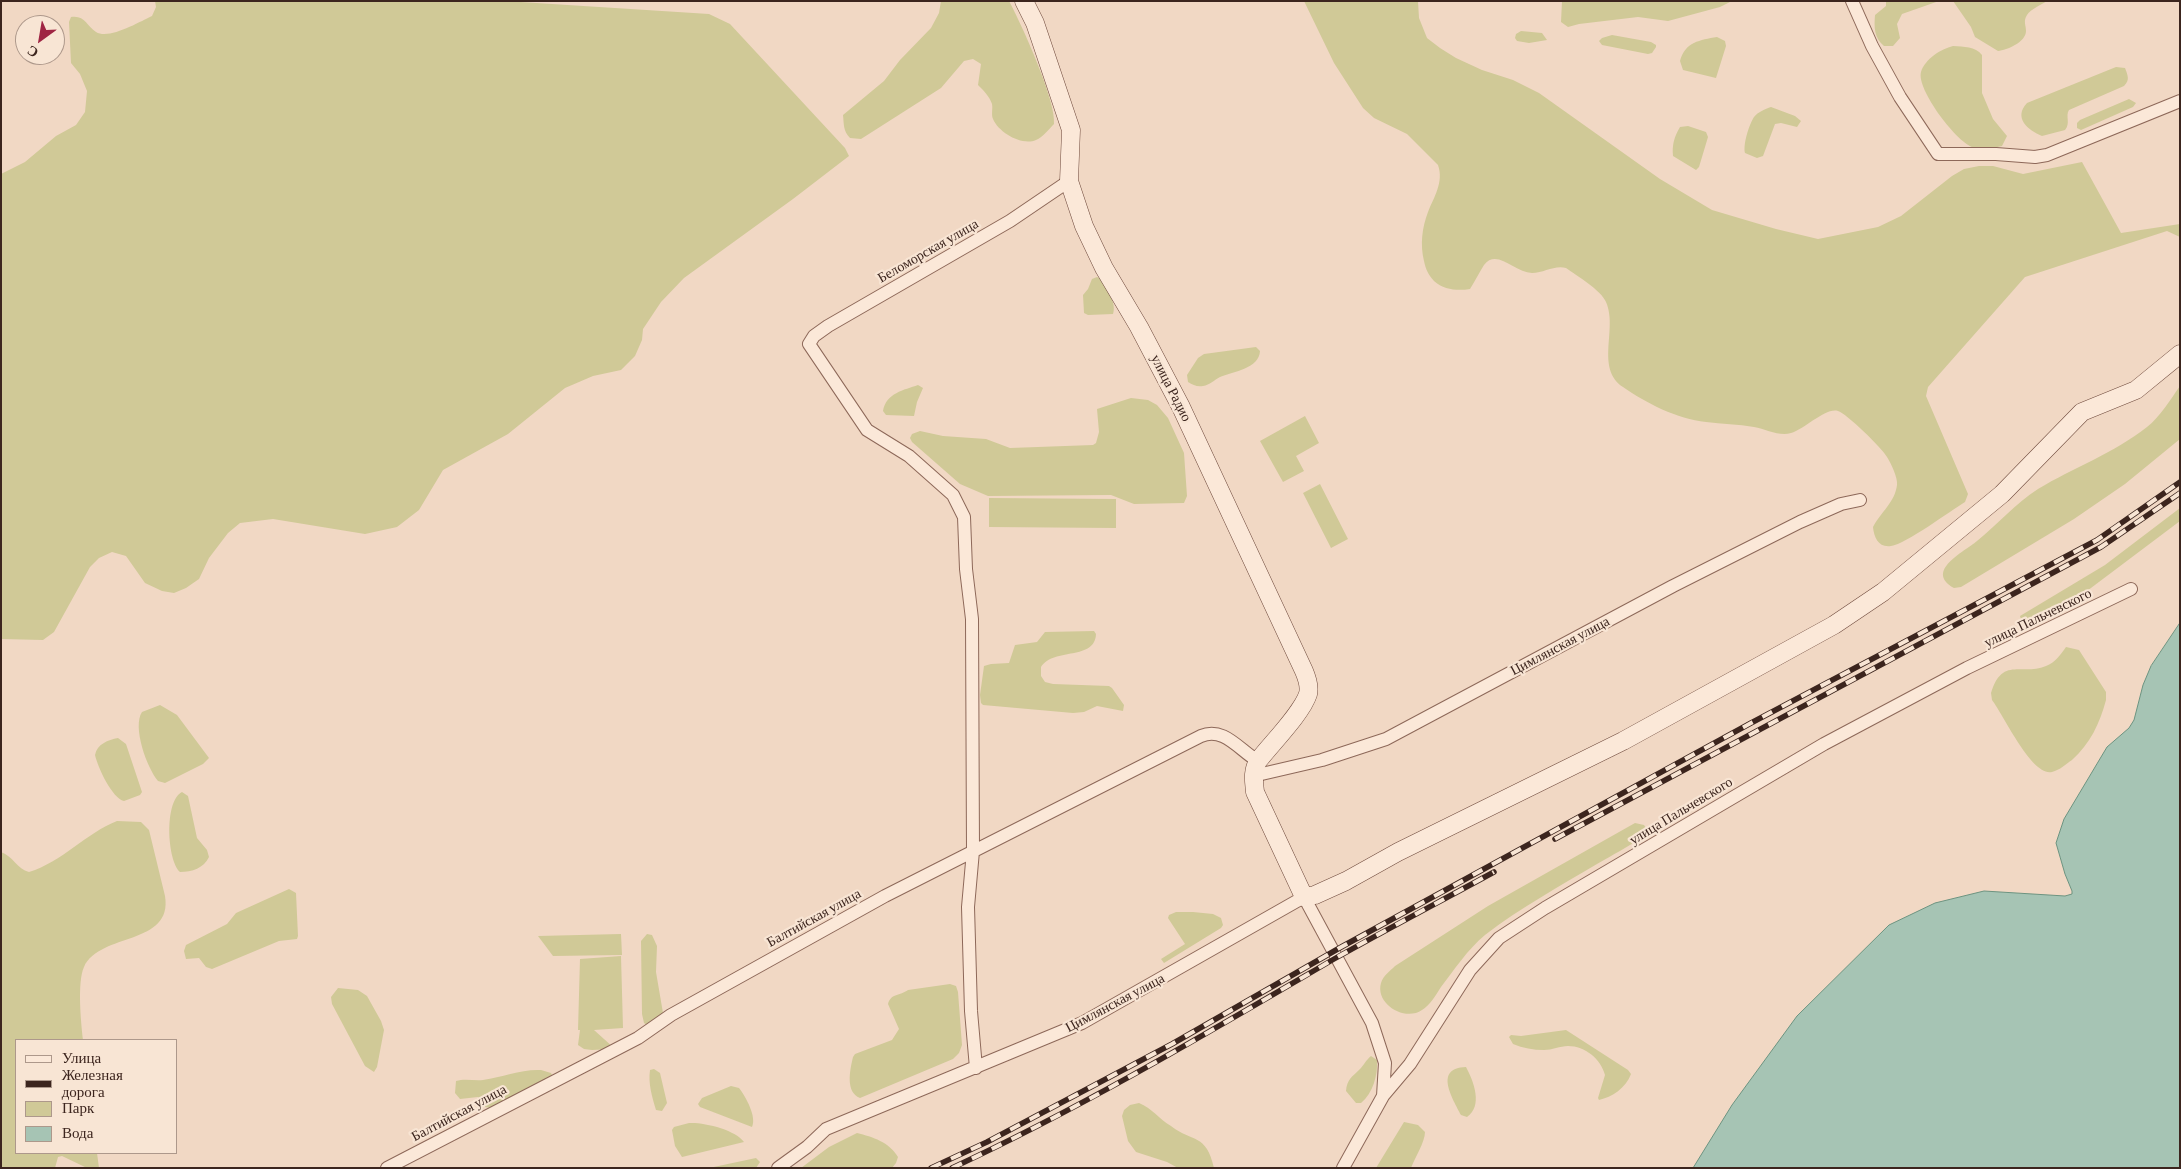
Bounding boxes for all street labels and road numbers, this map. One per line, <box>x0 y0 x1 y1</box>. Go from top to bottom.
street label: Беломорская улица <box>875 215 981 287</box>
street label: улица Радио <box>1147 352 1195 424</box>
street label: улица Пальчевского <box>1982 585 2094 651</box>
street label: Цимлянская улица <box>1507 613 1613 679</box>
street label: улица Пальчевского <box>1626 774 1736 848</box>
street label: Балтийская улица <box>764 885 864 951</box>
street label: Цимлянская улица <box>1062 970 1168 1036</box>
street label: Балтийская улица <box>409 1081 509 1145</box>

